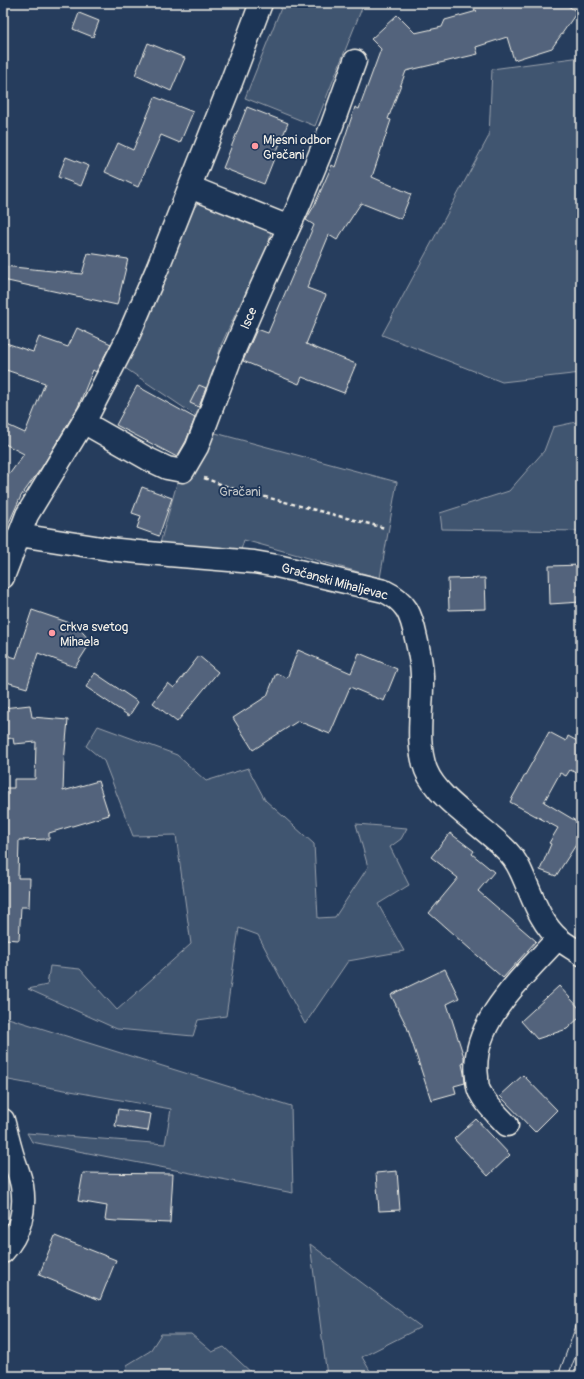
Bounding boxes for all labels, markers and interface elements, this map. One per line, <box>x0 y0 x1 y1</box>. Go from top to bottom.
place label: Mjesni odbor Gračani <box>263 132 332 163</box>
marker: Mjesni odbor Gračani <box>250 141 260 151</box>
street label: Isce <box>237 304 261 332</box>
park label: Gračani <box>219 484 261 500</box>
street label: Gračanski Mihaljevac <box>280 560 390 604</box>
place label: crkva svetog Mihaela <box>60 619 129 650</box>
marker: crkva svetog Mihaela <box>47 628 57 638</box>

